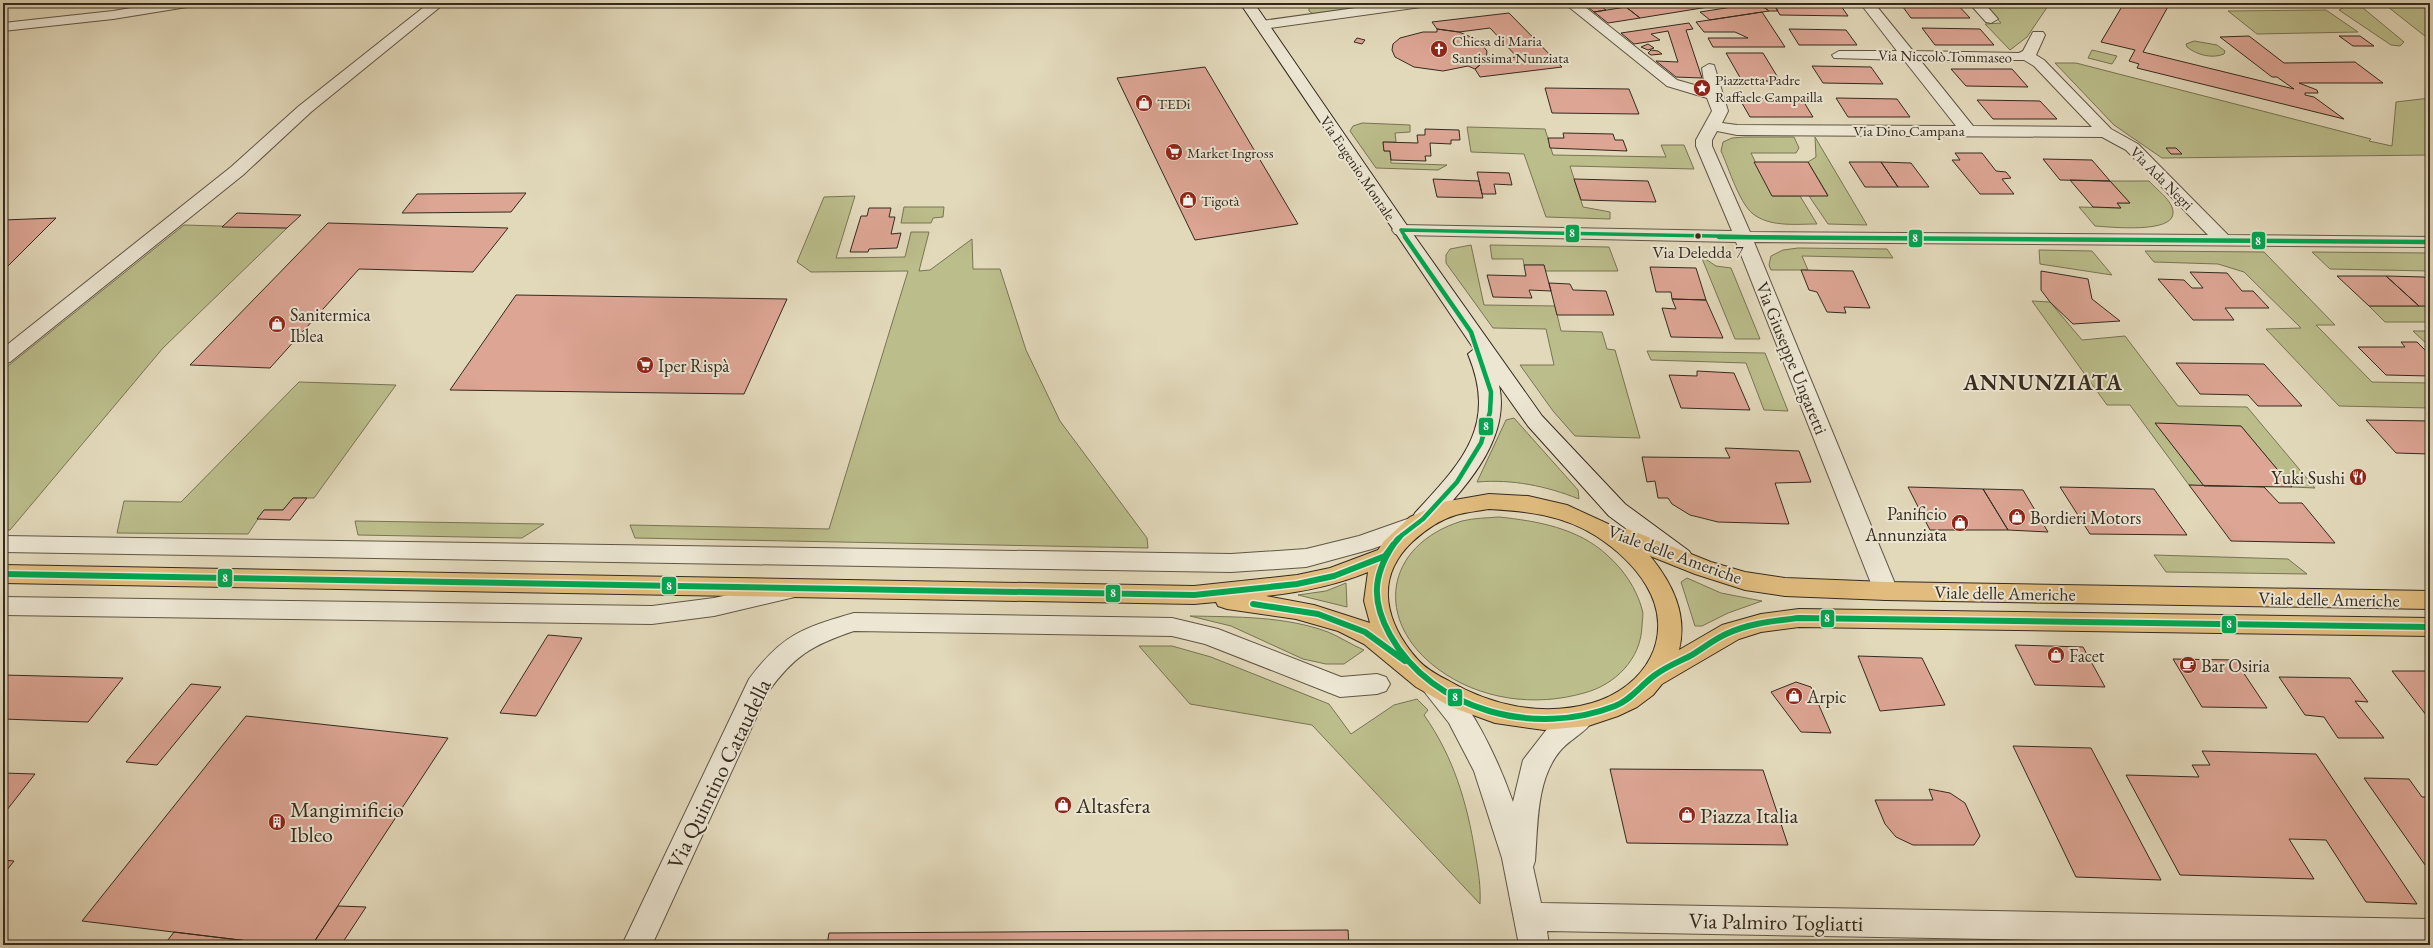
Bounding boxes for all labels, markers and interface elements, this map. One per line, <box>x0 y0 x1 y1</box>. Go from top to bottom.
place label: Chiesa di Maria Santissima Nunziata <box>1452 31 1569 67</box>
church icon: Chiesa di Maria Santissima Nunziata <box>1429 39 1449 59</box>
street label: Via Niccolò Tommaseo <box>1878 45 2012 67</box>
place label: Piazzetta Padre Raffaele Campailla <box>1715 70 1823 106</box>
place icon: Piazzetta Padre Raffaele Campailla <box>1692 78 1712 98</box>
shop icon: TEDi <box>1134 93 1154 113</box>
place label: TEDi <box>1157 94 1191 113</box>
street label: Via Eugenio Montale <box>1316 112 1400 224</box>
street label: Via Dino Campana <box>1853 121 1965 140</box>
supermarket icon: Market Ingross <box>1164 142 1184 162</box>
street label: Via Ada Negri <box>2126 142 2198 214</box>
place label: Market Ingross <box>1187 143 1274 162</box>
shop icon: Tigotà <box>1178 190 1198 210</box>
place label: Tigotà <box>1201 191 1239 210</box>
line badge: 8 <box>1565 224 1580 243</box>
text: 8 <box>1569 226 1575 240</box>
line badge: 8 <box>1908 229 1923 248</box>
marker: Via Deledda 7 <box>1693 231 1703 241</box>
text: 8 <box>1912 231 1918 245</box>
line badge: 8 <box>2251 231 2266 250</box>
text: 8 <box>2255 234 2261 248</box>
place label: Via Deledda 7 <box>1653 241 1744 263</box>
street label: Via Giuseppe Ungaretti <box>1751 278 1833 438</box>
place label: Sanitermica Iblea <box>290 303 372 347</box>
shop icon: Sanitermica Iblea <box>267 314 287 334</box>
place label: Iper Rispà <box>658 354 730 377</box>
supermarket icon: Iper Rispà <box>635 355 655 375</box>
district label: ANNUNZIATA <box>1962 368 2123 397</box>
line badge: 8 <box>1478 417 1494 436</box>
text: 8 <box>1483 419 1489 433</box>
place label: Yuki Sushi <box>2271 466 2346 489</box>
restaurant icon: Yuki Sushi <box>2348 467 2368 487</box>
place label: Panificio Annunziata <box>1864 502 1948 546</box>
place label: Bordieri Motors <box>2030 506 2141 529</box>
shop icon: Bordieri Motors <box>2007 507 2027 527</box>
shop icon: Panificio Annunziata <box>1950 513 1970 533</box>
street label: Viale delle Americhe <box>1605 519 1745 589</box>
line badge: 8 <box>217 568 233 588</box>
text: 8 <box>222 571 228 585</box>
line badge: 8 <box>661 576 677 595</box>
text: 8 <box>666 579 672 593</box>
street label: Viale delle Americhe <box>1934 580 2076 606</box>
line badge: 8 <box>1105 584 1121 603</box>
text: 8 <box>1110 586 1116 600</box>
street label: Viale delle Americhe <box>2258 586 2400 612</box>
line badge: 8 <box>1820 609 1835 628</box>
text: 8 <box>1824 611 1830 625</box>
line badge: 8 <box>2221 615 2237 634</box>
text: 8 <box>2226 617 2232 631</box>
place label: Facet <box>2069 644 2105 667</box>
shop icon: Facet <box>2046 645 2066 665</box>
place label: Bar Osiria <box>2201 654 2271 677</box>
cafe icon: Bar Osiria <box>2178 655 2198 675</box>
street label: Via Quintino Cataudella <box>660 674 778 874</box>
place label: Arpic <box>1806 685 1847 708</box>
shop icon: Arpic <box>1784 686 1804 706</box>
line badge: 8 <box>1447 688 1463 707</box>
text: 8 <box>1452 690 1458 704</box>
place label: Altasfera <box>1075 791 1151 820</box>
place label: Mangimificio Ibleo <box>290 795 404 849</box>
shop icon: Altasfera <box>1053 795 1073 815</box>
place label: Piazza Italia <box>1700 801 1798 830</box>
shop icon: Piazza Italia <box>1677 805 1697 825</box>
building icon: Mangimificio Ibleo <box>267 812 287 832</box>
street label: Via Palmiro Togliatti <box>1688 906 1864 938</box>

